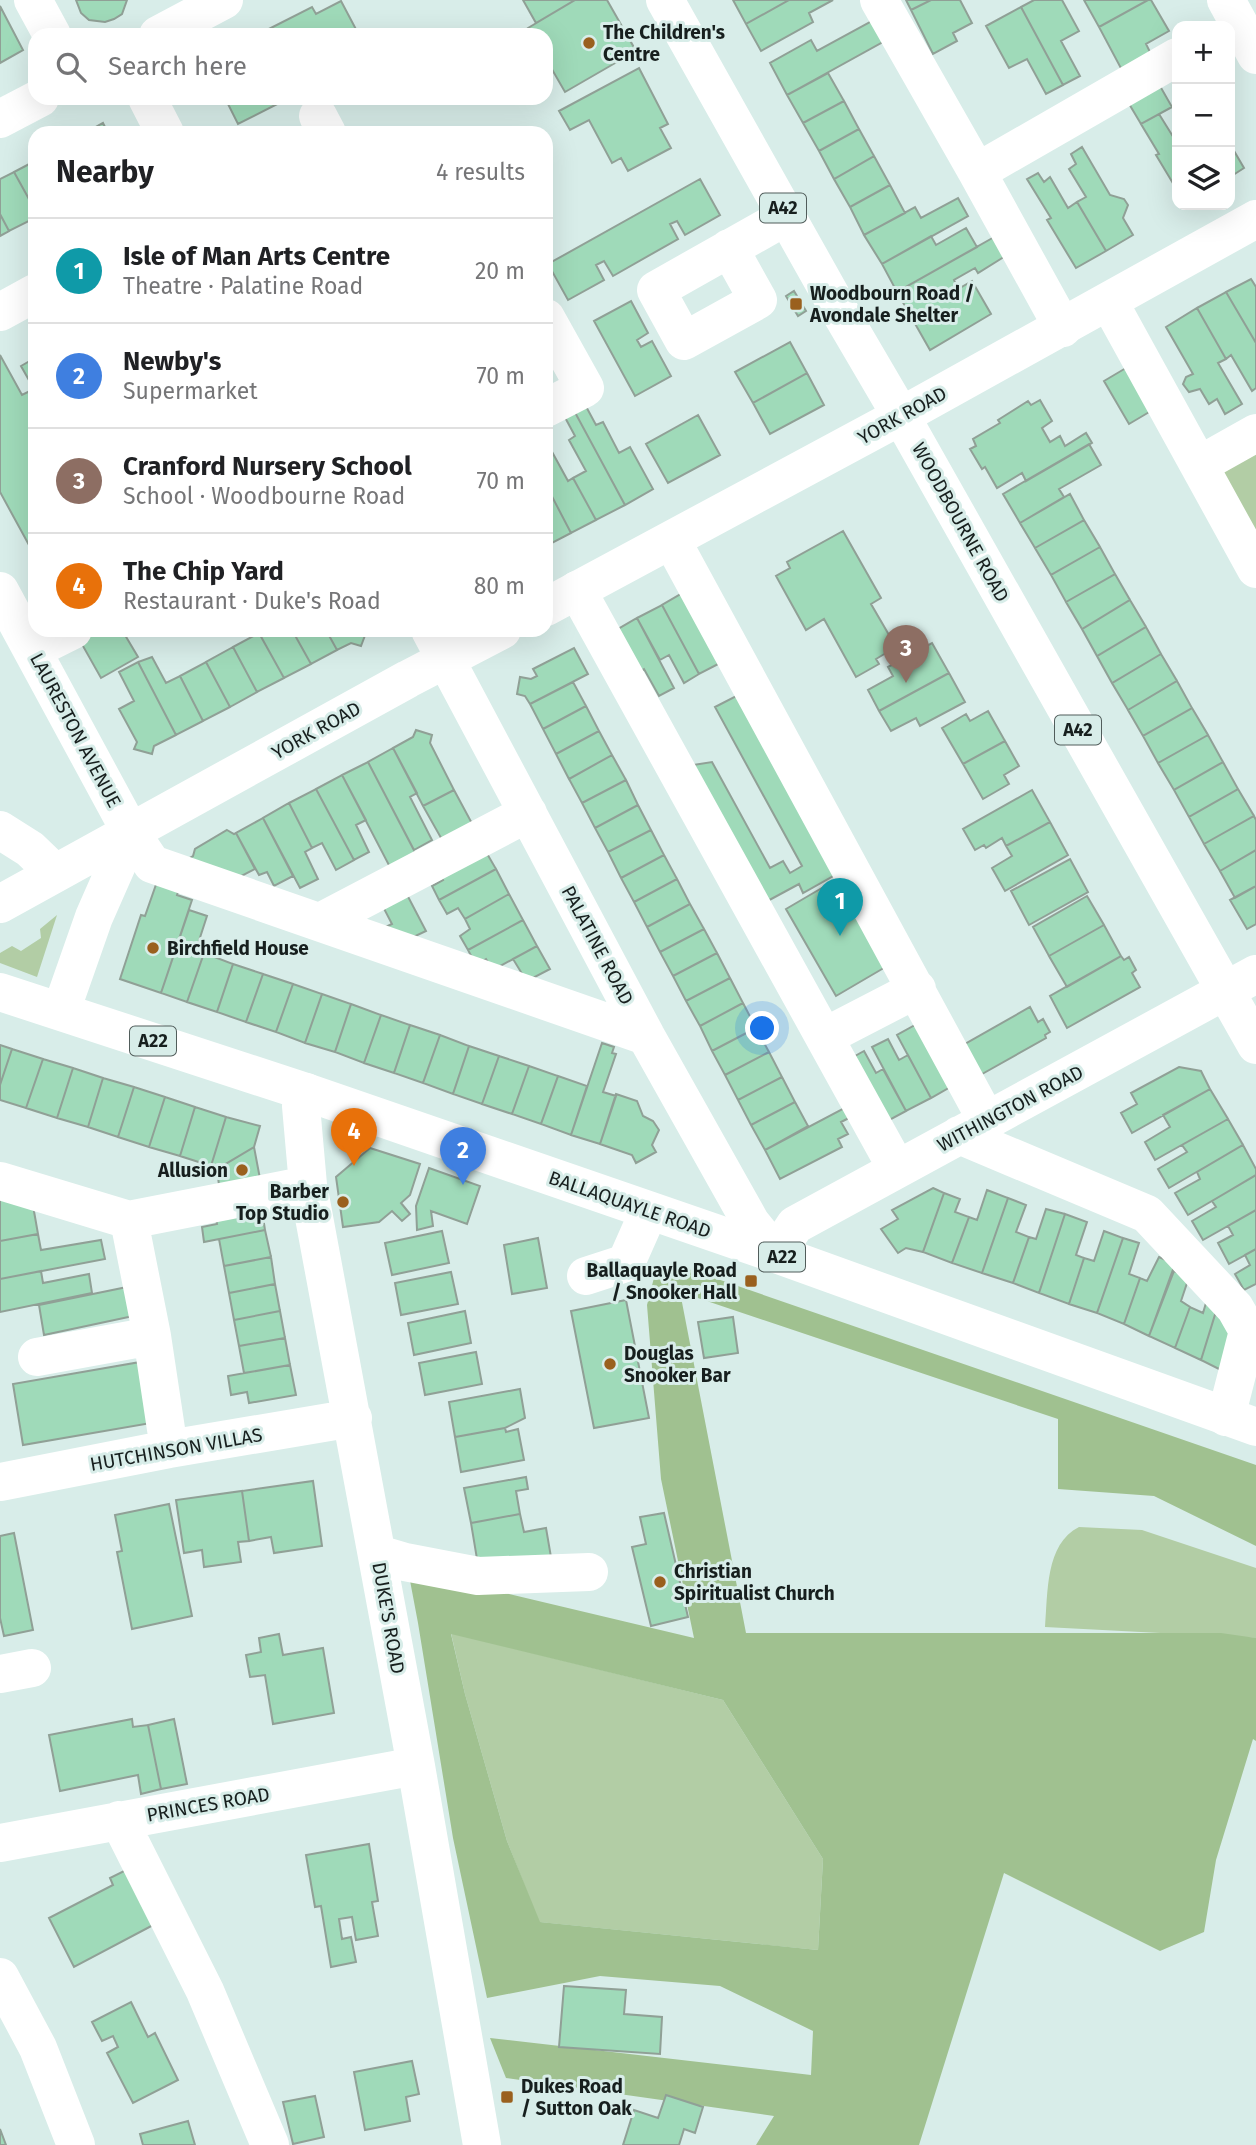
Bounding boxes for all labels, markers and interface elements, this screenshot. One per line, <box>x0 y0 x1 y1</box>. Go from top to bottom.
place label: The Children's Centre <box>603 21 725 66</box>
map controls <box>1172 21 1235 210</box>
button: + <box>1172 21 1235 84</box>
search box <box>28 28 553 105</box>
marker: The Children's Centre <box>581 35 597 51</box>
icon: search <box>52 48 90 86</box>
text: Search here <box>108 51 247 82</box>
button: − <box>1172 84 1235 147</box>
button: layers <box>1172 147 1235 210</box>
text: Nearby <box>56 154 154 190</box>
text: 4 results <box>436 158 525 186</box>
road number: A42 <box>760 194 806 223</box>
text: Isle of Man Arts Centre <box>123 241 390 272</box>
text: 1 <box>74 257 84 285</box>
text: 20 m <box>475 257 525 285</box>
text: Theatre · Palatine Road <box>123 272 363 300</box>
place label: Woodbourn Road / Avondale Shelter <box>809 282 974 327</box>
marker: Woodbourn Road / Avondale Shelter <box>788 296 804 312</box>
text: Newby's <box>123 346 221 377</box>
text: 2 <box>73 362 85 390</box>
text: 70 m <box>476 362 525 390</box>
text: Supermarket <box>123 377 258 405</box>
street label: YORK ROAD <box>854 382 951 449</box>
street label: WOODBOURNE ROAD <box>907 439 1014 606</box>
text: Cranford Nursery School <box>123 451 412 482</box>
text: 3 <box>73 467 85 495</box>
text: 70 m <box>476 467 525 495</box>
text: School · Woodbourne Road <box>123 482 405 510</box>
text: The Chip Yard <box>123 556 284 587</box>
text: 4 <box>73 572 86 600</box>
text: 80 m <box>474 572 525 600</box>
text: Restaurant · Duke's Road <box>123 587 381 615</box>
pin: 3 <box>883 625 929 683</box>
street label: LAURESTON AVENUE <box>25 649 126 811</box>
street label: YORK ROAD <box>268 697 365 764</box>
road number: A42 <box>1055 716 1101 744</box>
pin: 1 <box>817 878 863 936</box>
street label: PALATINE ROAD <box>557 882 639 1009</box>
place label: Birchfield House <box>167 937 309 960</box>
marker: Birchfield House <box>145 940 161 956</box>
your location <box>745 1011 779 1045</box>
road number: A22 <box>130 1026 176 1056</box>
street label: WITHINGTON ROAD <box>933 1060 1087 1157</box>
pin: 4 <box>331 1108 377 1166</box>
pin: 2 <box>440 1127 486 1185</box>
place label: Allusion <box>157 1159 228 1182</box>
marker: Allusion <box>234 1162 250 1178</box>
street label: BALLAQUAYLE ROAD <box>546 1166 714 1243</box>
place label: Barber Top Studio <box>236 1180 329 1225</box>
marker: Barber Top Studio <box>335 1194 351 1210</box>
road number: A22 <box>759 1242 805 1272</box>
place label: Ballaquayle Road / Snooker Hall <box>587 1259 737 1304</box>
marker: Ballaquayle Road / Snooker Hall <box>743 1273 759 1289</box>
place label: Douglas Snooker Bar <box>624 1342 731 1387</box>
marker: Douglas Snooker Bar <box>602 1356 618 1372</box>
street label: HUTCHINSON VILLAS <box>88 1423 264 1476</box>
street label: DUKE'S ROAD <box>367 1560 410 1676</box>
place label: Christian Spiritualist Church <box>674 1560 835 1605</box>
marker: Christian Spiritualist Church <box>652 1574 668 1590</box>
street label: PRINCES ROAD <box>145 1782 271 1827</box>
place label: Dukes Road / Sutton Oak <box>521 2075 632 2120</box>
marker: Dukes Road / Sutton Oak <box>499 2089 515 2105</box>

